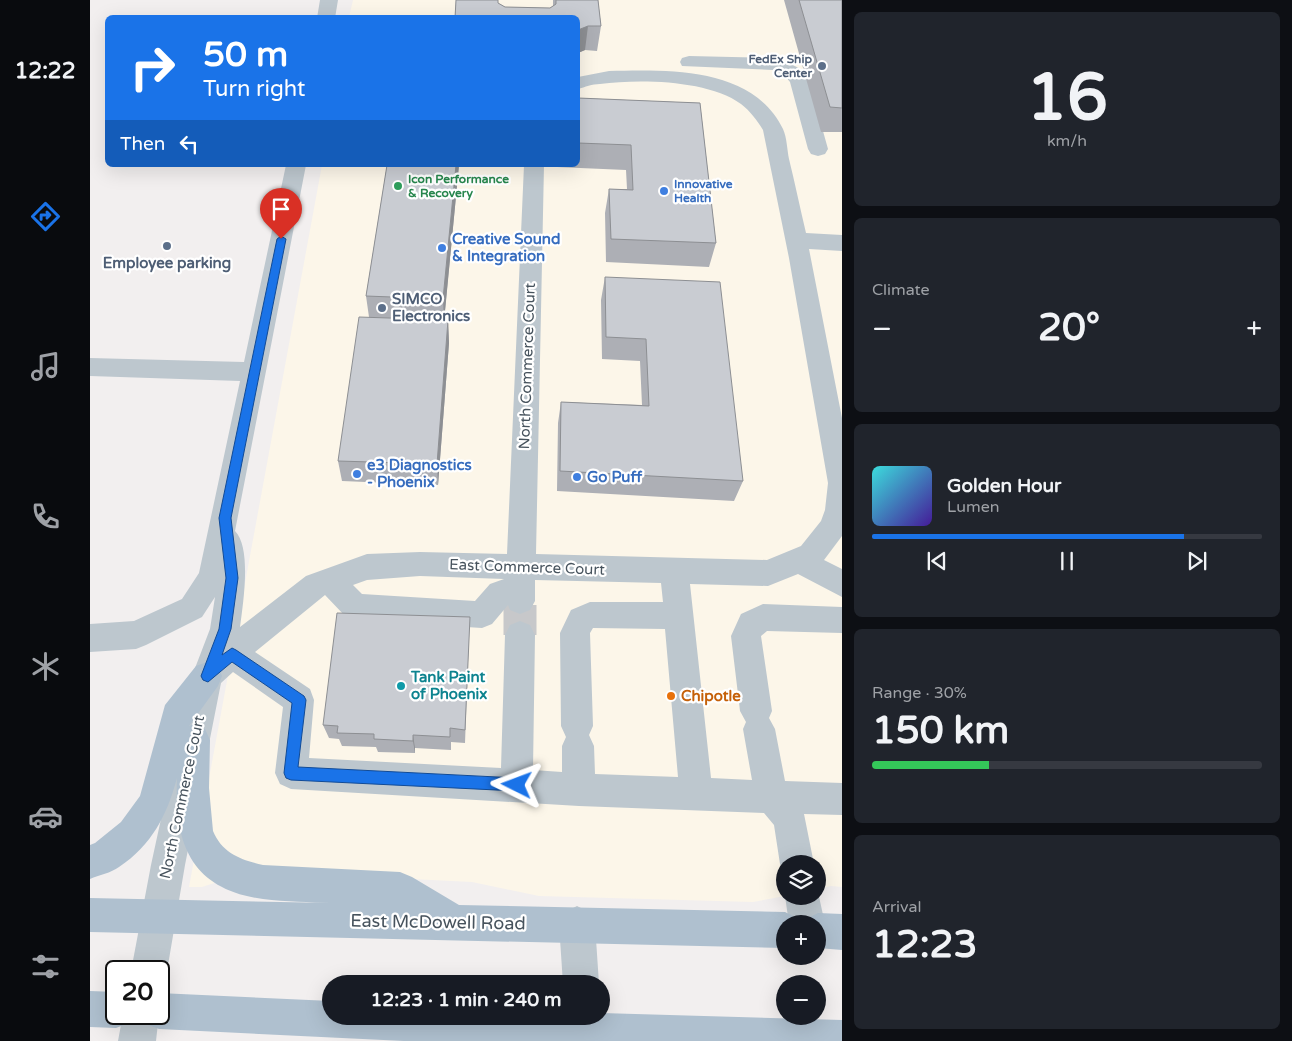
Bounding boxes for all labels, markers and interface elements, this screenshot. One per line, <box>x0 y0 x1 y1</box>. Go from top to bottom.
text: 50 m <box>203 34 288 76</box>
icon: right <box>120 35 185 100</box>
place label: FedEx Ship Center <box>749 52 812 80</box>
text: 12:22 <box>15 58 75 84</box>
text: 16 <box>1026 59 1108 138</box>
marker: FedEx Ship Center <box>816 60 828 72</box>
text: Turn right <box>203 76 305 102</box>
icon: left <box>175 130 203 158</box>
text: km/h <box>1047 131 1087 151</box>
text: Then <box>120 133 165 155</box>
place label: Icon Performance & Recovery <box>408 172 509 201</box>
place label: Innovative Health <box>674 177 733 205</box>
marker: Icon Performance & Recovery <box>392 180 404 192</box>
marker: Innovative Health <box>658 185 670 197</box>
pin <box>260 188 302 239</box>
icon: arrive <box>267 195 295 223</box>
icon: directions <box>28 199 63 234</box>
place label: Creative Sound & Integration <box>452 230 560 266</box>
marker: Employee parking <box>161 240 173 252</box>
marker: Creative Sound & Integration <box>436 242 448 254</box>
place label: Employee parking <box>103 254 231 273</box>
text: Climate <box>872 280 930 300</box>
street label: North Commerce Court <box>515 282 539 450</box>
place label: SIMCO Electronics <box>392 290 470 325</box>
marker: SIMCO Electronics <box>376 302 388 314</box>
text: 20° <box>1038 305 1100 351</box>
text: − <box>872 312 892 346</box>
text: + <box>1246 312 1262 346</box>
icon: music <box>28 349 63 384</box>
place label: e3 Diagnostics - Phoenix <box>367 456 472 491</box>
marker: e3 Diagnostics - Phoenix <box>351 468 363 480</box>
place label: Go Puff <box>587 468 642 486</box>
marker: Go Puff <box>571 471 583 483</box>
text: Golden Hour <box>947 475 1061 497</box>
text: Lumen <box>947 497 999 517</box>
icon: phone <box>28 499 63 534</box>
icon: previous <box>923 547 951 575</box>
icon: pause <box>1053 547 1081 575</box>
icon: next <box>1183 547 1211 575</box>
street label: East Commerce Court <box>449 555 605 579</box>
icon: climate <box>28 649 63 684</box>
place label: Tank Paint of Phoenix <box>410 668 487 703</box>
marker: Tank Paint of Phoenix <box>395 680 407 692</box>
text: Range · 30% <box>872 683 967 703</box>
place label: Chipotle <box>681 687 741 706</box>
marker: Chipotle <box>665 690 677 702</box>
text: 150 km <box>872 708 1009 754</box>
street label: North Commerce Court <box>156 713 208 880</box>
position arrow <box>490 758 542 810</box>
icon: car <box>28 799 63 834</box>
map controls <box>776 855 826 1025</box>
button: layers <box>776 855 826 905</box>
text: Arrival <box>872 897 921 917</box>
street label: East McDowell Road <box>350 909 526 935</box>
button: + <box>776 915 826 965</box>
text: 12:23 <box>872 922 977 968</box>
icon: filters <box>28 949 63 984</box>
speed limit sign: 20 <box>105 960 170 1025</box>
button: − <box>776 975 826 1025</box>
text: 12:23 · 1 min · 240 m <box>370 989 562 1011</box>

